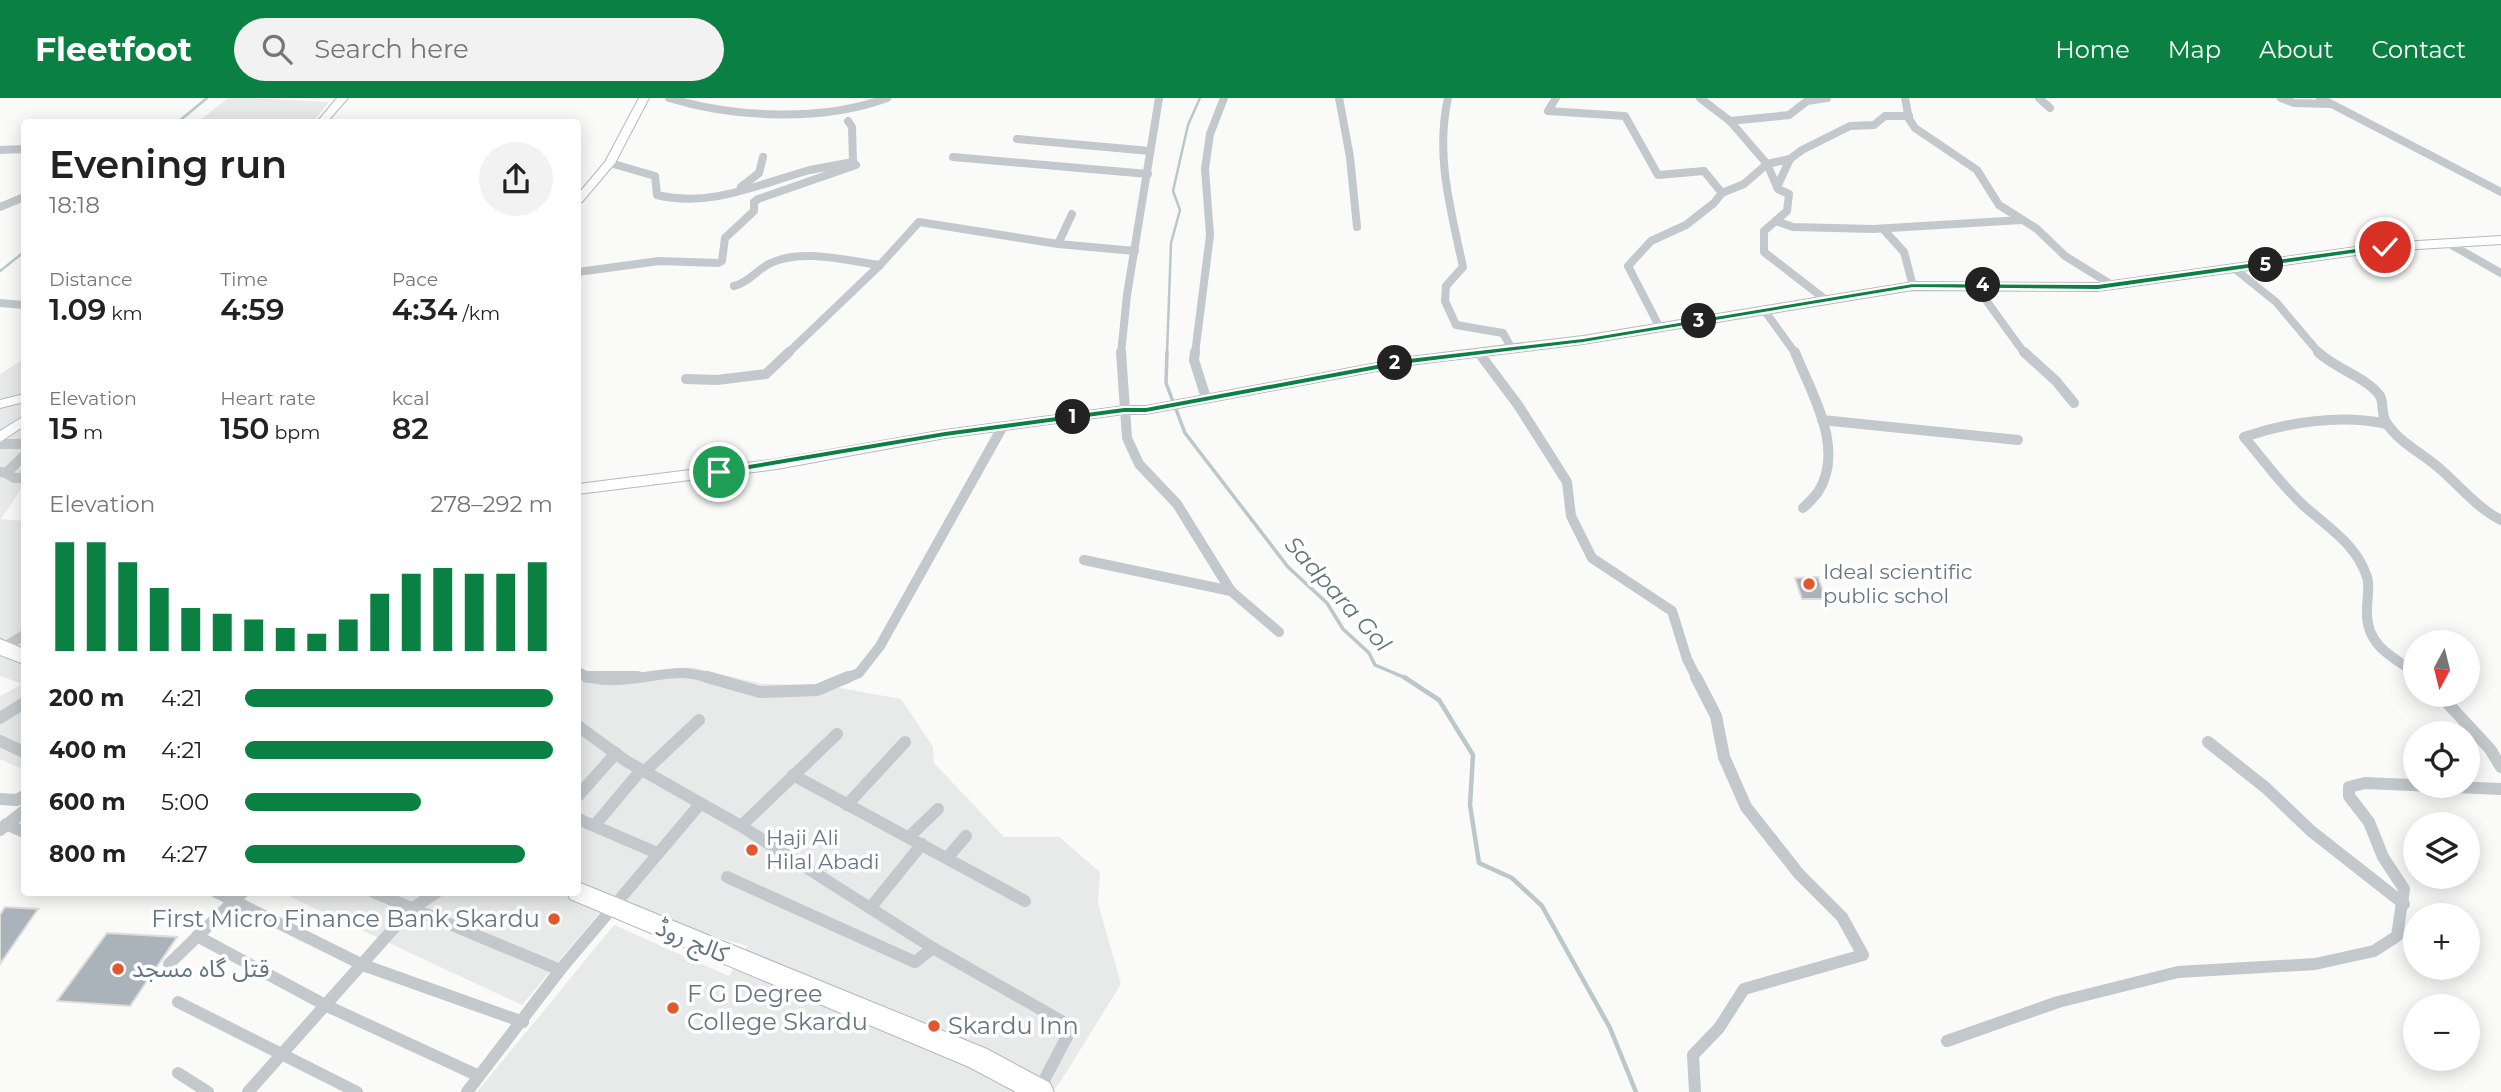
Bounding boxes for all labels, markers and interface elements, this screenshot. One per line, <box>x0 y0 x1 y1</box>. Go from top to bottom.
search box <box>234 18 724 81</box>
text: Fleetfoot <box>35 29 192 69</box>
icon: search <box>258 30 296 68</box>
text: Search here <box>314 33 469 65</box>
text: Home <box>2055 35 2130 64</box>
text: Map <box>2168 35 2221 64</box>
text: About <box>2259 35 2333 64</box>
text: Contact <box>2371 35 2466 64</box>
text: Evening run <box>49 141 287 188</box>
button: share <box>479 142 553 216</box>
text: 18:18 <box>49 191 100 219</box>
pin <box>2355 217 2415 277</box>
icon: check <box>2366 228 2404 266</box>
pin: 5 <box>2248 248 2284 282</box>
text: 5 <box>2260 253 2271 276</box>
text: Distance <box>49 268 132 291</box>
text: Time <box>220 268 268 291</box>
text: Pace <box>392 268 438 291</box>
pin: 4 <box>1966 268 2000 302</box>
text: 4 <box>1976 273 1989 296</box>
text: 1.09 <box>49 291 106 328</box>
text: 4:59 <box>220 291 285 328</box>
text: 4:34 <box>392 291 457 328</box>
text: km <box>106 302 143 325</box>
text: /km <box>457 302 500 325</box>
pin: 3 <box>1682 304 1716 339</box>
text: 3 <box>1693 309 1704 332</box>
pin: 2 <box>1378 345 1412 380</box>
text: 2 <box>1389 351 1400 374</box>
text: Elevation <box>49 387 137 410</box>
text: Heart rate <box>220 387 316 410</box>
text: kcal <box>392 387 430 410</box>
pin: 1 <box>1056 400 1090 434</box>
text: 1 <box>1069 405 1076 428</box>
text: 15 <box>49 410 78 447</box>
text: 150 <box>220 410 269 447</box>
text: 82 <box>392 410 429 447</box>
text: m <box>78 421 103 444</box>
text: bpm <box>269 421 320 444</box>
pin <box>689 442 749 502</box>
icon: arrive <box>700 453 738 491</box>
text: Elevation <box>49 490 155 518</box>
text: 278–292 m <box>430 490 553 518</box>
water label: Sadpara Gol <box>1279 531 1398 658</box>
place label: Ideal scientific public schol <box>1823 559 1973 608</box>
marker: Ideal scientific public schol <box>1801 576 1817 592</box>
north arrow <box>2403 630 2480 707</box>
map controls <box>2403 630 2480 1071</box>
text: 200 m <box>49 684 124 712</box>
text: 4:21 <box>161 684 203 712</box>
button: locate <box>2403 721 2480 798</box>
text: 400 m <box>49 736 127 764</box>
text: 4:21 <box>161 736 203 764</box>
text: 600 m <box>49 788 126 816</box>
text: 5:00 <box>161 788 209 816</box>
button: layers <box>2403 812 2480 889</box>
place label: Haji Ali Hilal Abadi <box>766 825 879 874</box>
text: 800 m <box>49 840 126 868</box>
text: 4:27 <box>161 840 208 868</box>
marker: Haji Ali Hilal Abadi <box>744 842 760 858</box>
button: + <box>2403 903 2480 980</box>
place label: First Micro Finance Bank Skardu <box>151 904 540 933</box>
marker: First Micro Finance Bank Skardu <box>546 911 562 927</box>
street label: کالج روڈ <box>650 912 734 972</box>
place label: قتل گاہ مسجد <box>132 954 269 983</box>
marker: قتل گاہ مسجد <box>110 961 126 977</box>
place label: F G Degree College Skardu <box>687 979 868 1036</box>
button: − <box>2403 994 2480 1071</box>
marker: F G Degree College Skardu <box>665 1000 681 1016</box>
place label: Skardu Inn <box>948 1011 1079 1040</box>
marker: Skardu Inn <box>926 1018 942 1034</box>

